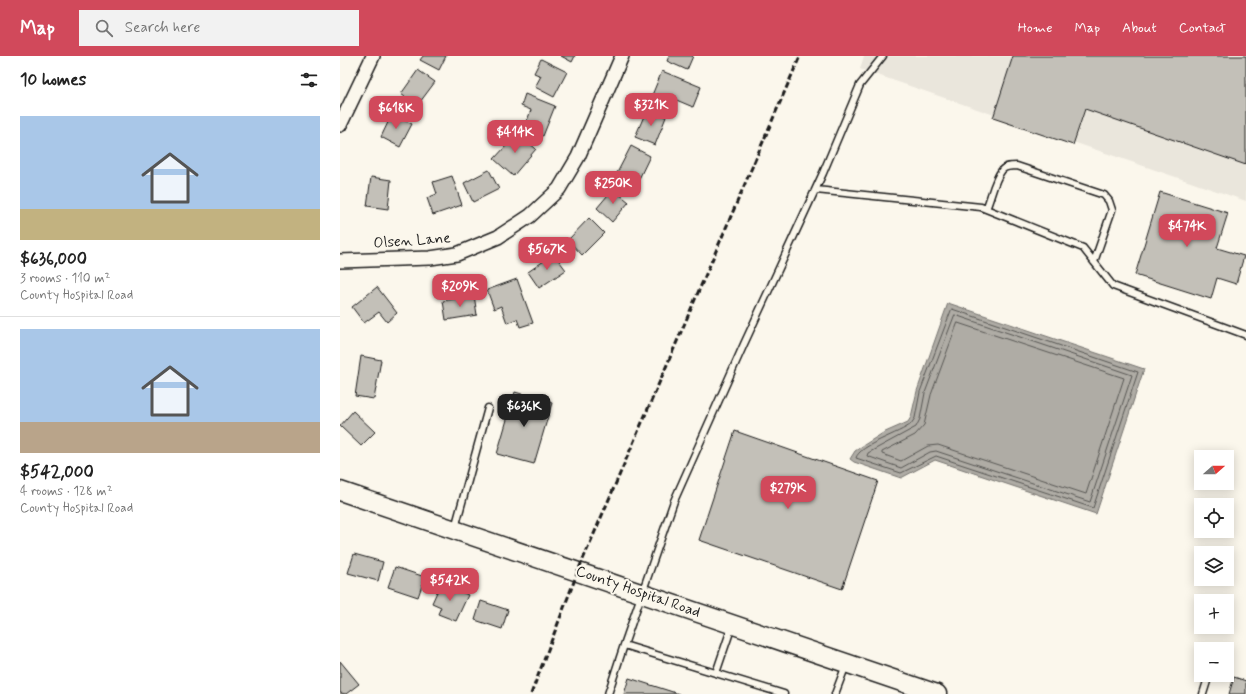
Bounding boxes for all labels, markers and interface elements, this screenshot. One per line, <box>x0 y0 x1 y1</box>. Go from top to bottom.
search box <box>79 10 359 46</box>
text: Map <box>20 16 55 41</box>
icon: search <box>93 17 115 39</box>
text: Search here <box>125 18 200 38</box>
text: Home <box>1018 19 1052 37</box>
text: Map <box>1074 19 1100 37</box>
text: About <box>1122 19 1157 37</box>
text: Contact <box>1179 19 1226 37</box>
text: 10 homes <box>20 69 86 91</box>
icon: filters <box>298 69 320 91</box>
pin: $321K <box>623 93 679 127</box>
pin: $618K <box>368 96 424 130</box>
text: $321K <box>634 97 668 114</box>
text: $618K <box>378 100 414 117</box>
pin: $414K <box>487 120 543 154</box>
text: $414K <box>496 124 534 141</box>
icon: home <box>134 142 206 214</box>
pin: $250K <box>585 171 641 205</box>
text: $250K <box>594 175 632 192</box>
pin: $474K <box>1159 214 1215 248</box>
text: $474K <box>1168 218 1206 235</box>
street label: Olsen Lane <box>373 228 451 254</box>
pin: $567K <box>519 237 575 271</box>
text: $567K <box>527 241 567 258</box>
text: $636,000 <box>20 248 87 270</box>
text: 3 rooms · 110 m² <box>20 270 110 287</box>
pin: $209K <box>432 274 488 308</box>
text: $209K <box>441 278 479 295</box>
text: County Hospital Road <box>20 287 133 304</box>
icon: home <box>134 355 206 427</box>
pin: $636K <box>496 394 552 428</box>
text: $636K <box>506 398 542 415</box>
north arrow <box>1194 450 1234 490</box>
map controls <box>1194 450 1234 682</box>
text: $542,000 <box>20 461 94 483</box>
pin: $279K <box>760 476 816 510</box>
text: $279K <box>770 480 806 497</box>
text: 4 rooms · 128 m² <box>20 483 112 500</box>
button: locate <box>1194 498 1234 538</box>
text: County Hospital Road <box>20 500 133 517</box>
button: layers <box>1194 546 1234 586</box>
street label: County Hospital Road <box>573 561 703 623</box>
pin: $542K <box>422 568 478 602</box>
text: $542K <box>430 572 470 589</box>
button: + <box>1194 594 1234 634</box>
button: − <box>1194 642 1234 682</box>

